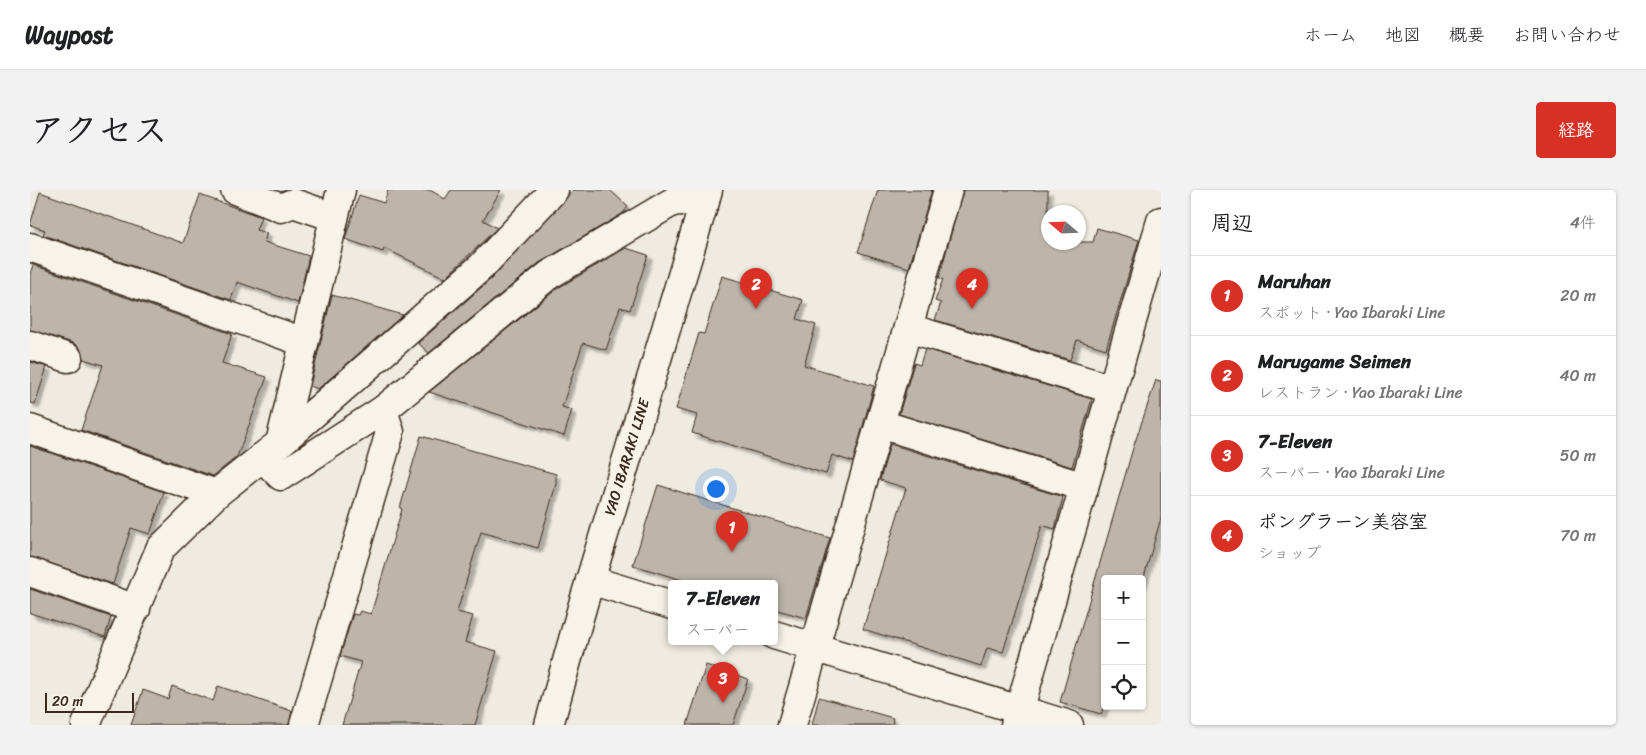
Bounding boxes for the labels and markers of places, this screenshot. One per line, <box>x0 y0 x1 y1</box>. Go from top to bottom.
pin: 2 <box>740 268 772 309</box>
pin: 4 <box>956 268 988 309</box>
pin: 1 <box>716 511 748 552</box>
pin: 3 <box>707 662 739 703</box>

